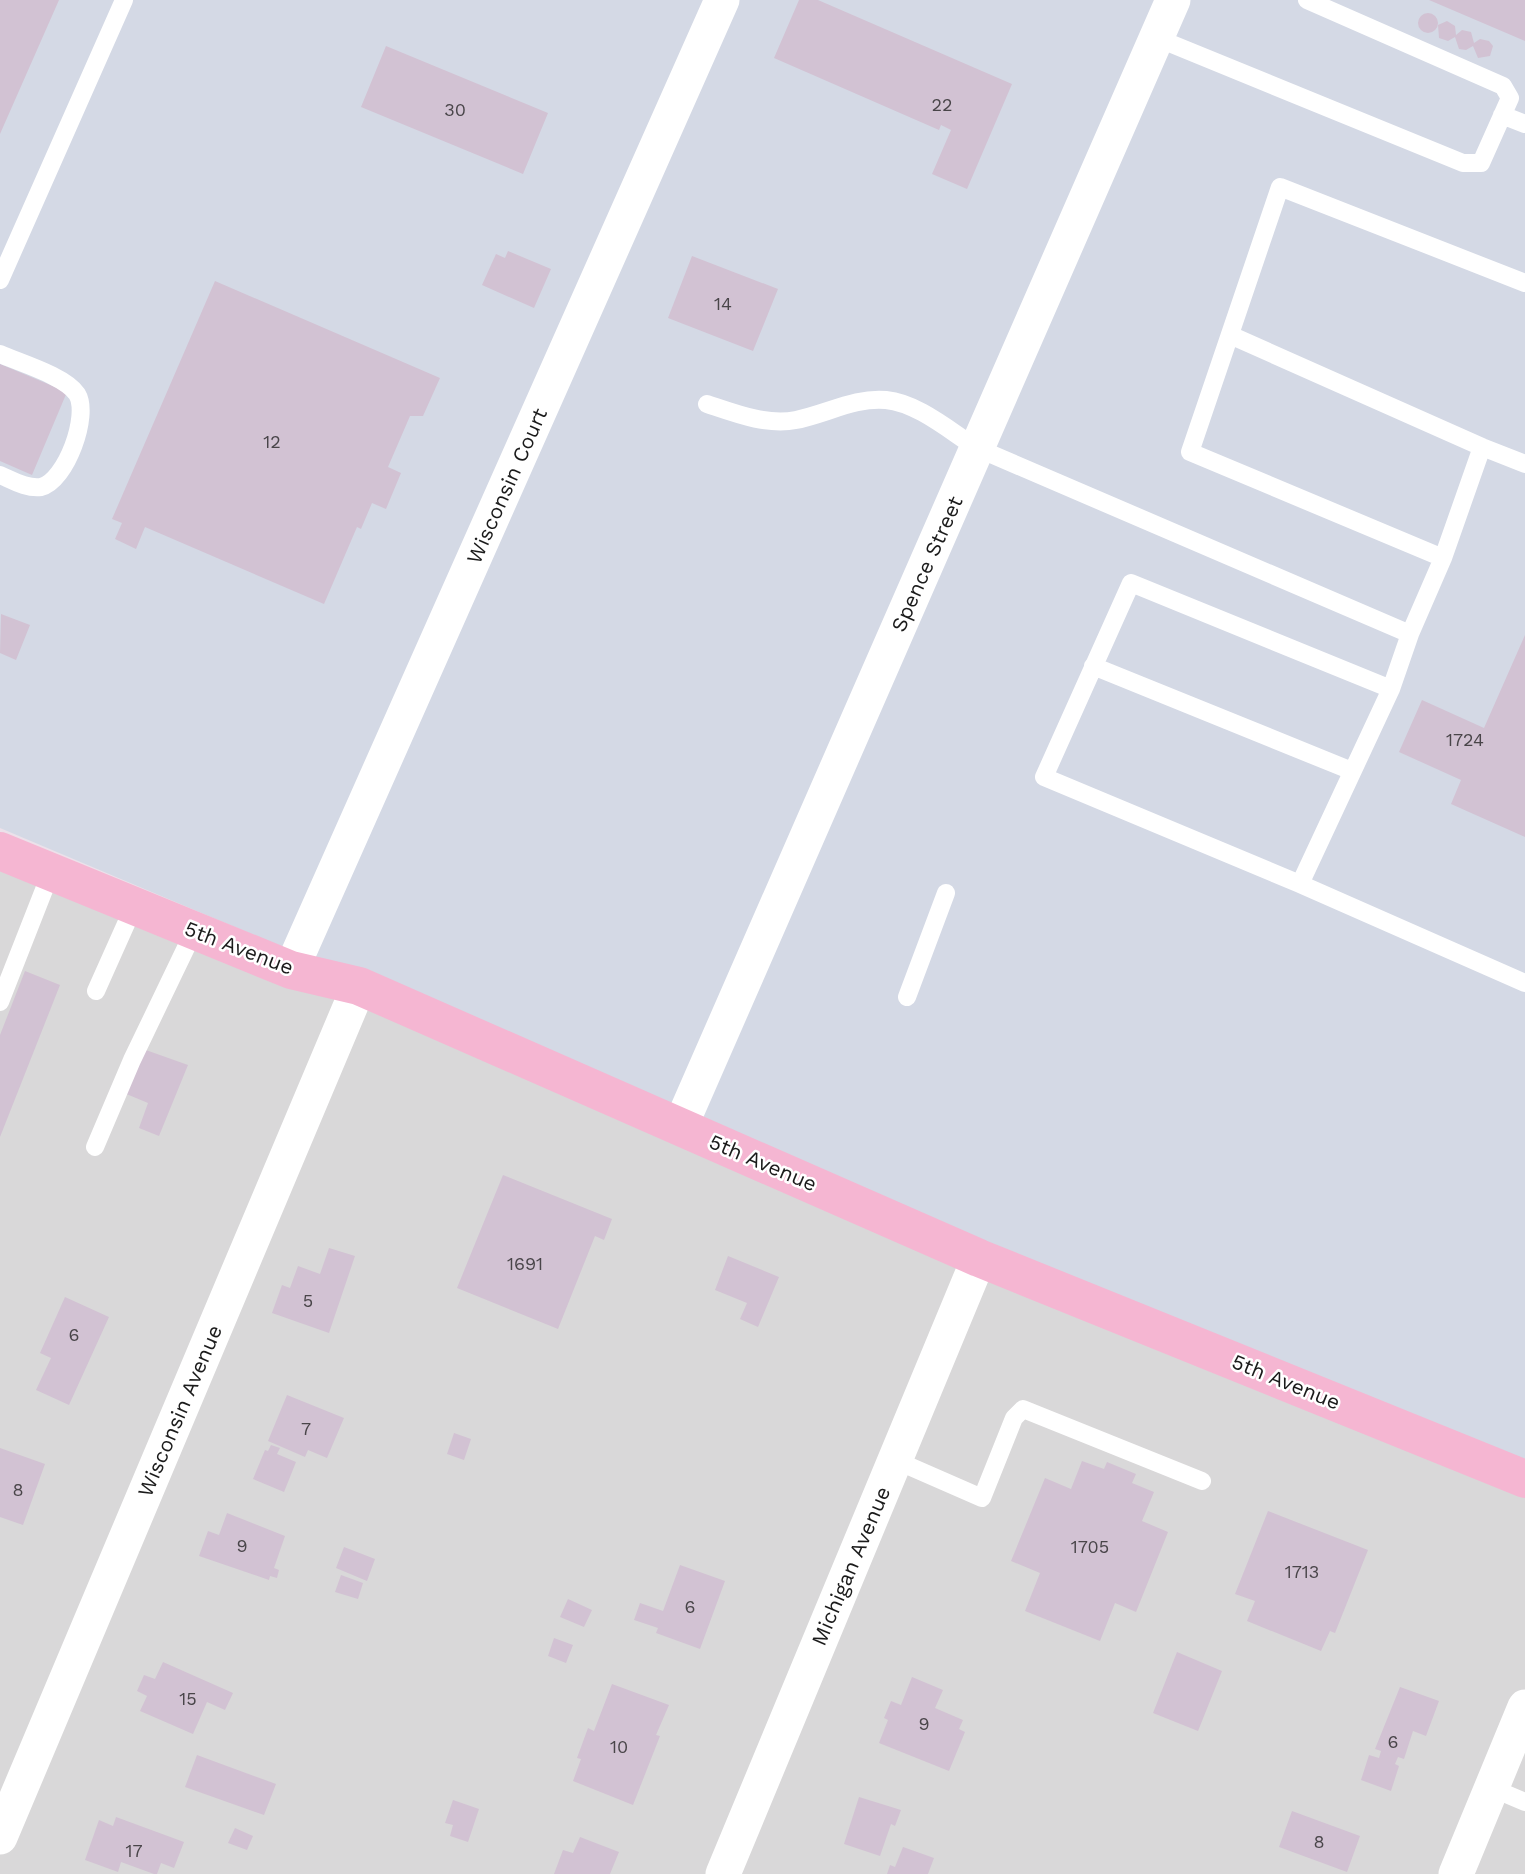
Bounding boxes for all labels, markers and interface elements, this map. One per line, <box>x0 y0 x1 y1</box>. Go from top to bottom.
house number: 22 <box>932 94 953 115</box>
house number: 30 <box>444 99 466 120</box>
house number: 14 <box>714 293 732 314</box>
street label: Wisconsin Court <box>461 404 552 567</box>
house number: 12 <box>263 431 281 452</box>
street label: Spence Street <box>885 492 968 636</box>
house number: 1724 <box>1446 729 1484 750</box>
street label: 5th Avenue <box>181 915 297 980</box>
street label: 5th Avenue <box>706 1129 821 1196</box>
house number: 1691 <box>507 1253 543 1274</box>
house number: 5 <box>303 1290 313 1311</box>
street label: Wisconsin Avenue <box>132 1321 227 1501</box>
house number: 6 <box>69 1324 79 1345</box>
street label: 5th Avenue <box>1228 1348 1344 1415</box>
house number: 7 <box>301 1418 311 1439</box>
house number: 8 <box>12 1479 24 1500</box>
street label: Michigan Avenue <box>806 1482 895 1649</box>
house number: 9 <box>236 1535 248 1556</box>
house number: 1705 <box>1071 1536 1109 1557</box>
house number: 1713 <box>1285 1561 1319 1582</box>
house number: 6 <box>685 1596 695 1617</box>
house number: 15 <box>179 1688 197 1709</box>
house number: 9 <box>918 1713 930 1734</box>
house number: 6 <box>1388 1731 1398 1752</box>
house number: 10 <box>610 1736 628 1757</box>
house number: 8 <box>1313 1831 1325 1852</box>
house number: 17 <box>125 1840 143 1861</box>

